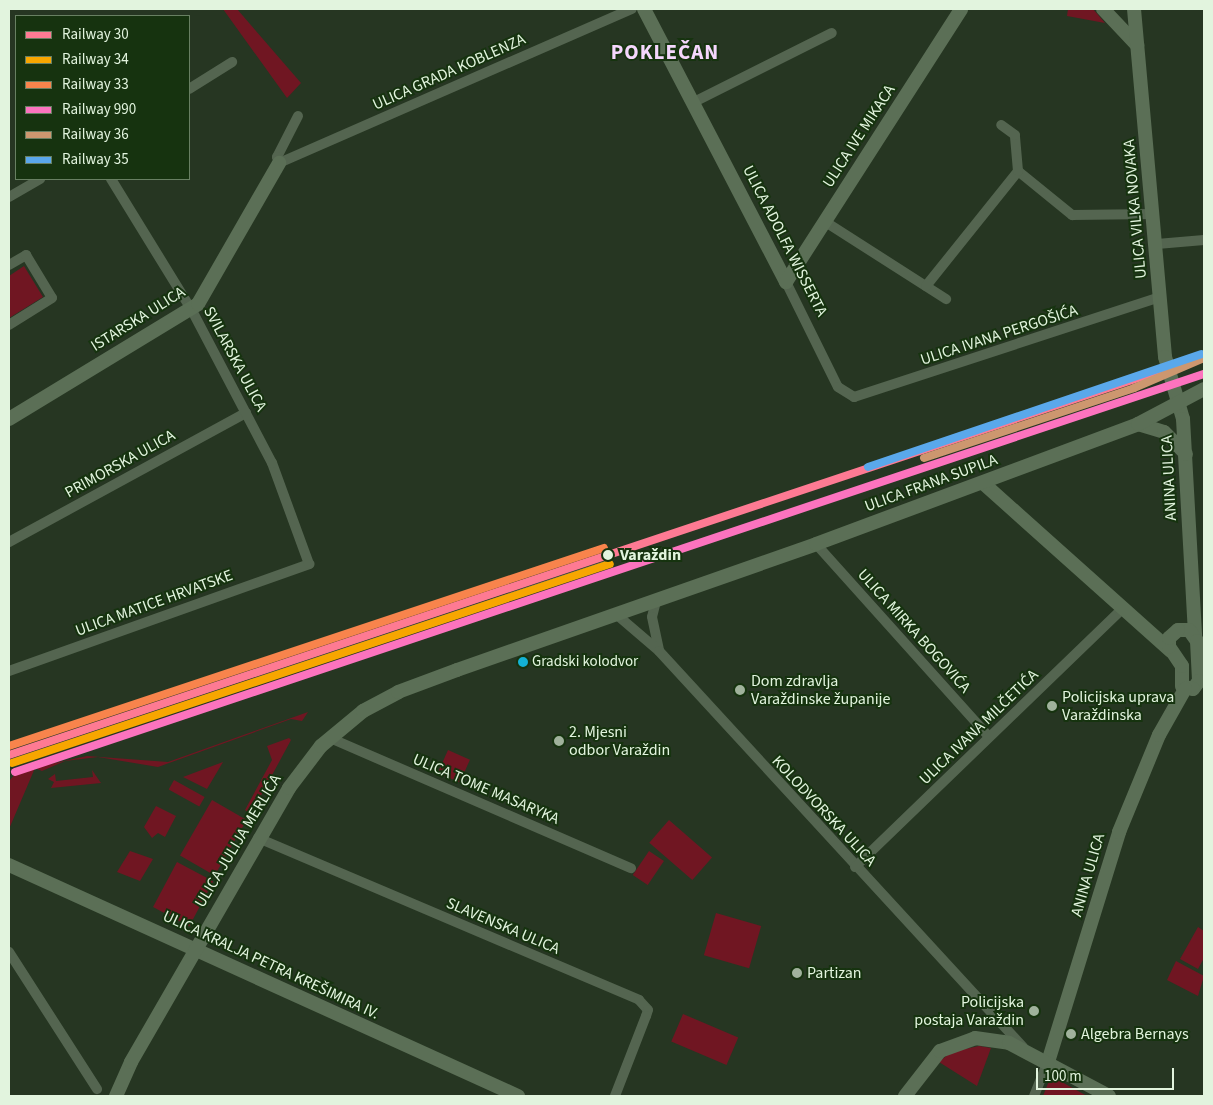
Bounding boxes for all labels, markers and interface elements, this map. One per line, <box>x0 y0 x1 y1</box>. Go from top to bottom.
legend <box>15 15 190 180</box>
text: Railway 30 <box>62 24 129 45</box>
street label: ULICA GRADA KOBLENZA <box>370 30 528 114</box>
district label: POKLEČAN <box>610 39 720 65</box>
text: Railway 34 <box>62 49 129 70</box>
text: Railway 33 <box>62 74 129 95</box>
street label: ULICA IVE MIKACA <box>819 81 899 191</box>
text: Railway 990 <box>62 99 136 120</box>
text: Railway 36 <box>62 124 129 145</box>
street label: ULICA VILKA NOVAKA <box>1119 138 1151 280</box>
text: Railway 35 <box>62 149 129 170</box>
street label: ULICA ADOLFA WISSERTA <box>739 162 831 320</box>
street label: ISTARSKA ULICA <box>87 282 189 356</box>
street label: ULICA IVANA PERGOŠIĆA <box>918 301 1080 369</box>
street label: SVILARSKA ULICA <box>199 303 271 415</box>
street label: PRIMORSKA ULICA <box>61 426 179 502</box>
street label: ANINA ULICA <box>1157 435 1181 521</box>
street label: ULICA FRANA SUPILA <box>862 450 1000 516</box>
place label: Varaždin <box>620 545 681 565</box>
marker: Varaždin <box>599 546 617 564</box>
street label: ULICA MIRKA BOGOVIĆA <box>853 565 975 697</box>
street label: ULICA MATICE HRVATSKE <box>73 566 235 640</box>
place label: Gradski kolodvor <box>532 653 638 671</box>
marker: Gradski kolodvor <box>518 657 528 667</box>
street label: ULICA IVANA MILČETIĆA <box>916 665 1042 789</box>
place label: Dom zdravlja Varaždinske županije <box>751 671 891 709</box>
marker: Dom zdravlja Varaždinske županije <box>733 683 747 697</box>
place label: Policijska uprava Varaždinska <box>1062 687 1174 725</box>
marker: Policijska uprava Varaždinska <box>1046 700 1058 712</box>
place label: 2. Mjesni odbor Varaždin <box>569 722 670 760</box>
marker: 2. Mjesni odbor Varaždin <box>553 735 565 747</box>
street label: ULICA TOME MASARYKA <box>410 749 562 829</box>
street label: KOLODVORSKA ULICA <box>768 752 880 870</box>
street label: ULICA JULIJA MERLIĆA <box>191 771 285 911</box>
street label: ANINA ULICA <box>1067 831 1109 919</box>
street label: SLAVENSKA ULICA <box>443 893 563 959</box>
street label: ULICA KRALJA PETRA KREŠIMIRA IV. <box>160 906 382 1024</box>
place label: Partizan <box>807 963 862 983</box>
marker: Partizan <box>791 967 803 979</box>
place label: Policijska postaja Varaždin <box>914 992 1024 1030</box>
marker: Policijska postaja Varaždin <box>1028 1005 1040 1017</box>
place label: Algebra Bernays <box>1081 1024 1189 1044</box>
marker: Algebra Bernays <box>1065 1028 1077 1040</box>
scale bar <box>1038 1058 1176 1090</box>
text: 100 m <box>1044 1066 1082 1087</box>

